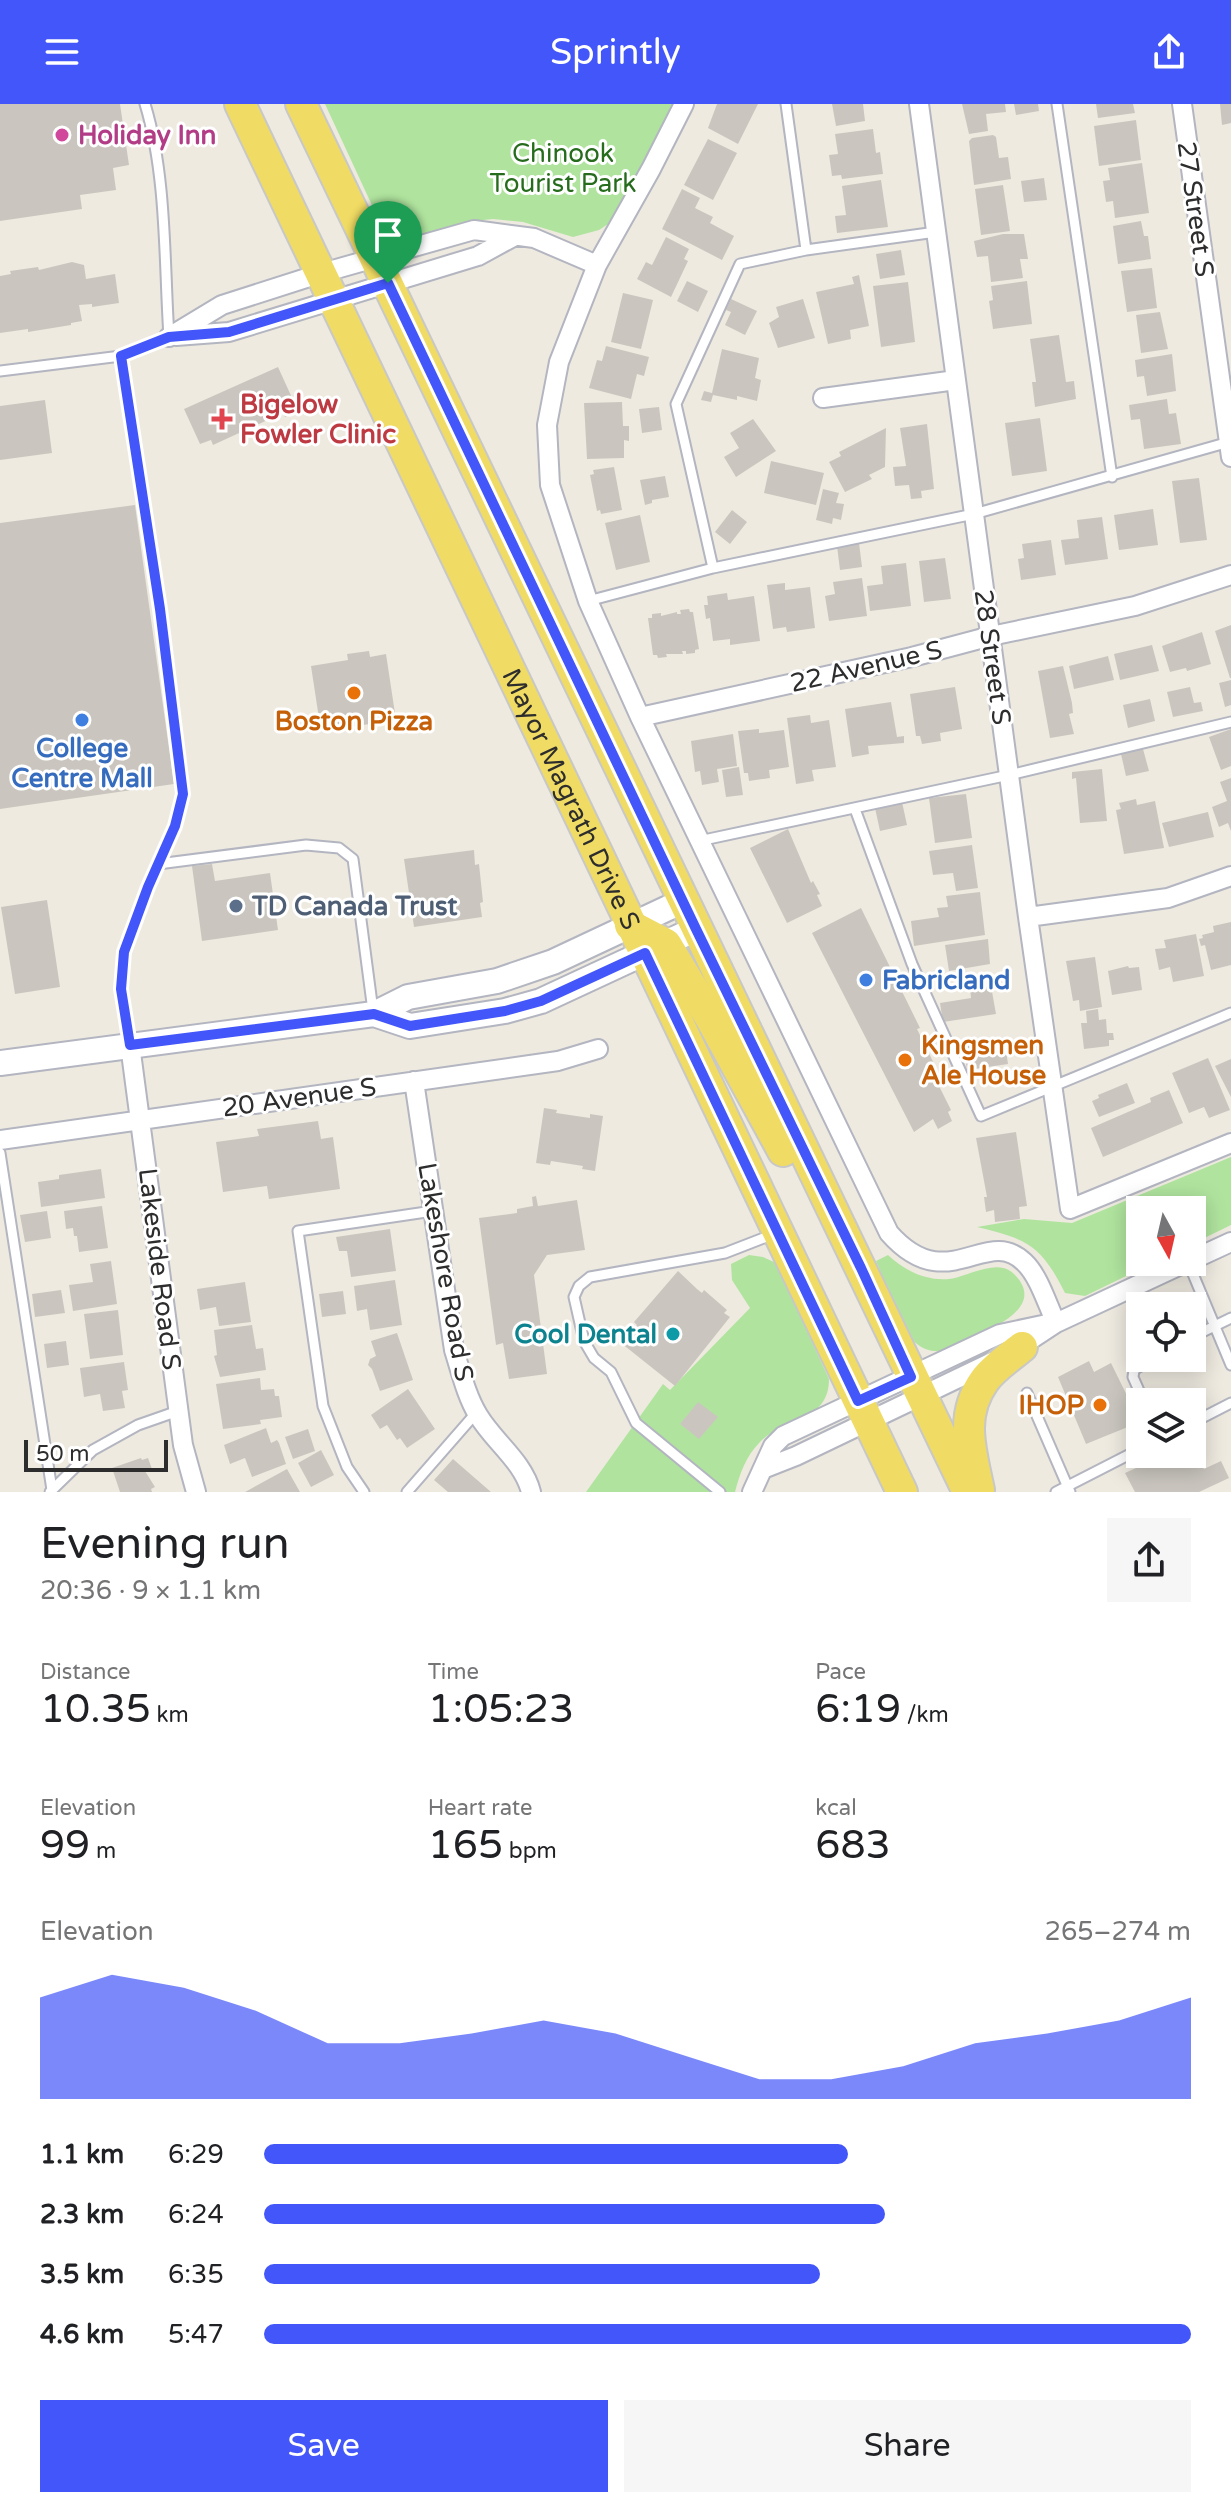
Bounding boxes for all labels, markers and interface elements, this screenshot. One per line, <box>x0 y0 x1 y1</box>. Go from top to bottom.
icon: menu <box>40 30 84 74</box>
icon: share <box>1147 30 1191 74</box>
text: Sprintly <box>550 31 681 74</box>
place label: Holiday Inn <box>78 120 216 151</box>
marker: Holiday Inn <box>53 126 71 144</box>
park label: Chinook Tourist Park <box>490 138 636 199</box>
street label: 27 Street S <box>1171 139 1220 279</box>
pin <box>354 201 422 283</box>
icon: arrive <box>366 213 410 257</box>
place label: Bigelow Fowler Clinic <box>240 389 396 450</box>
marker: Bigelow Fowler Clinic <box>211 408 233 430</box>
street label: 28 Street S <box>968 587 1017 727</box>
street label: 22 Avenue S <box>787 634 945 699</box>
street label: Mayor Magrath Drive S <box>496 664 647 935</box>
marker: Boston Pizza <box>345 684 363 702</box>
place label: Boston Pizza <box>275 706 433 737</box>
marker: College Centre Mall <box>73 711 91 729</box>
place label: College Centre Mall <box>11 733 153 794</box>
place label: TD Canada Trust <box>251 891 457 922</box>
marker: TD Canada Trust <box>227 897 245 915</box>
place label: Fabricland <box>882 965 1010 996</box>
marker: Fabricland <box>857 971 875 989</box>
place label: Kingsmen Ale House <box>921 1030 1047 1091</box>
marker: Kingsmen Ale House <box>896 1051 914 1069</box>
street label: 20 Avenue S <box>220 1071 378 1124</box>
street label: Lakeshore Road S <box>411 1160 480 1384</box>
street label: Lakeside Road S <box>132 1166 187 1372</box>
north arrow <box>1126 1196 1206 1276</box>
map controls <box>1126 1196 1206 1468</box>
button: locate <box>1126 1292 1206 1372</box>
place label: Cool Dental <box>514 1319 657 1350</box>
marker: Cool Dental <box>664 1325 682 1343</box>
button: layers <box>1126 1388 1206 1468</box>
place label: IHOP <box>1018 1390 1085 1421</box>
marker: IHOP <box>1091 1396 1109 1414</box>
scale bar <box>24 1436 168 1472</box>
text: 50 m <box>36 1441 90 1467</box>
text: Evening run <box>40 1518 289 1571</box>
button: share <box>1107 1518 1191 1602</box>
text: 20:36 · 9 × 1.1 km <box>40 1575 261 1606</box>
text: Distance <box>40 1659 131 1685</box>
text: Time <box>428 1659 479 1685</box>
text: Pace <box>815 1659 866 1685</box>
text: 10.35 <box>40 1685 151 1733</box>
text: 1:05:23 <box>428 1685 574 1733</box>
text: 6:19 <box>815 1685 901 1733</box>
text: km <box>151 1702 189 1728</box>
text: /km <box>901 1702 949 1728</box>
text: Elevation <box>40 1795 136 1821</box>
text: Heart rate <box>428 1795 533 1821</box>
text: kcal <box>815 1795 857 1821</box>
text: 99 <box>40 1821 90 1869</box>
text: 165 <box>428 1821 503 1869</box>
text: 683 <box>815 1821 891 1869</box>
text: m <box>90 1838 116 1864</box>
text: bpm <box>503 1838 557 1864</box>
text: Elevation <box>40 1916 154 1947</box>
text: 265–274 m <box>1045 1916 1191 1947</box>
text: 1.1 km <box>40 2139 124 2170</box>
text: 6:29 <box>168 2139 224 2170</box>
text: 2.3 km <box>40 2199 124 2230</box>
text: 6:24 <box>168 2199 224 2230</box>
text: 3.5 km <box>40 2259 124 2290</box>
text: 6:35 <box>168 2259 224 2290</box>
text: 4.6 km <box>40 2319 124 2350</box>
text: 5:47 <box>168 2319 224 2350</box>
button: Save <box>40 2400 608 2492</box>
button: Share <box>624 2400 1191 2492</box>

